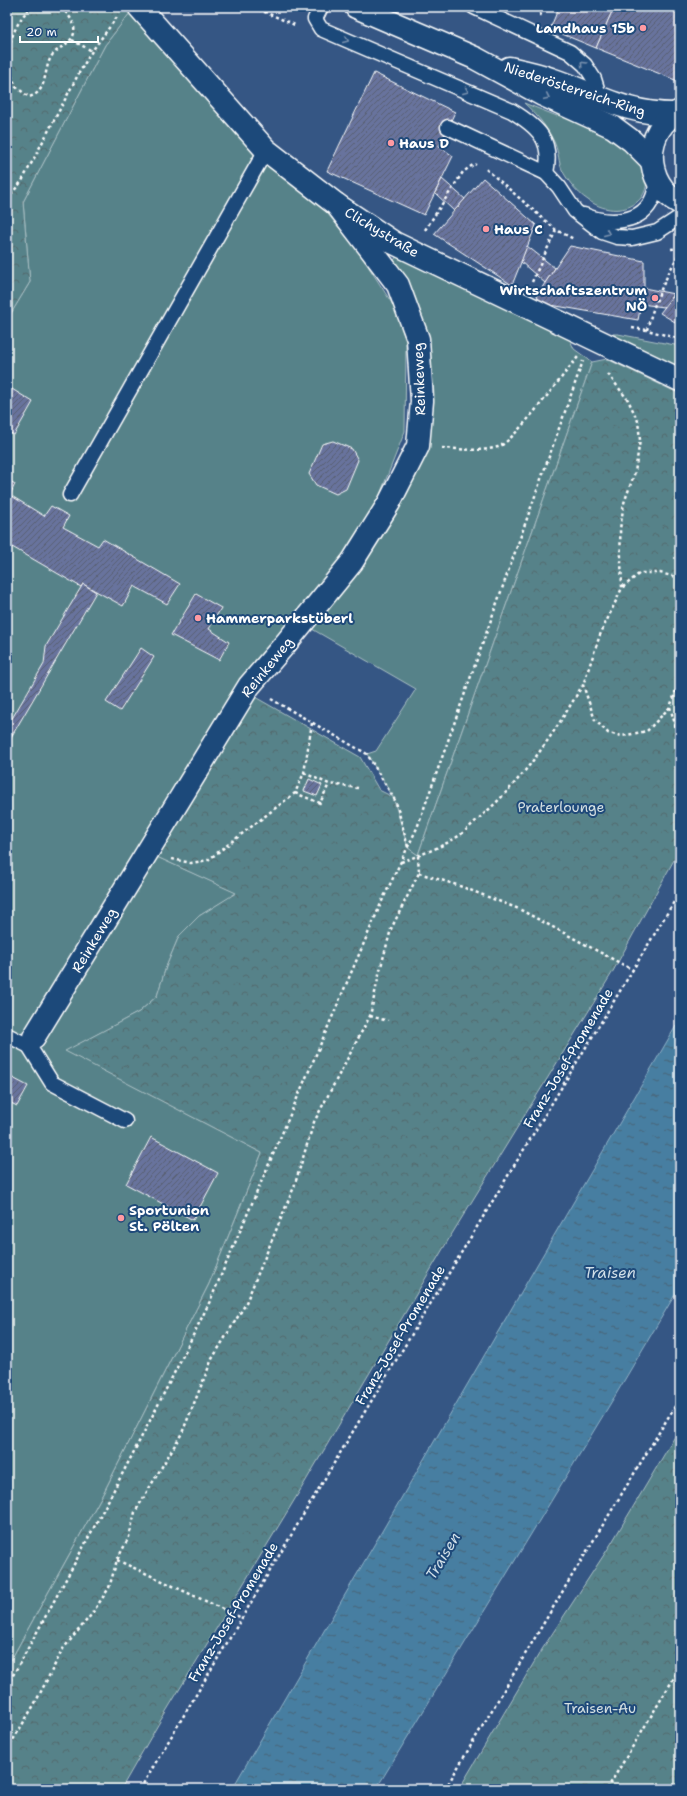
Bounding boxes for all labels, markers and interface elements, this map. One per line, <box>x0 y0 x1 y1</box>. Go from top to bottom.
scale bar <box>20 18 98 44</box>
place label: Landhaus 15b <box>536 19 635 37</box>
marker: Landhaus 15b <box>638 23 648 33</box>
text: 20 m <box>26 24 57 40</box>
one-way arrow <box>342 35 350 43</box>
street label: Niederösterreich-Ring <box>502 58 648 120</box>
one-way arrow <box>580 61 588 69</box>
one-way arrow <box>461 86 469 94</box>
one-way arrow <box>542 92 550 100</box>
place label: Haus D <box>399 134 449 152</box>
marker: Haus D <box>386 138 396 148</box>
street label: Clichystraße <box>341 203 423 261</box>
place label: Haus C <box>494 220 543 238</box>
marker: Haus C <box>481 224 491 234</box>
one-way arrow <box>602 228 610 236</box>
place label: Wirtschaftszentrum NÖ <box>499 281 647 315</box>
marker: Wirtschaftszentrum NÖ <box>650 293 660 303</box>
street label: Reinkeweg <box>409 342 429 416</box>
place label: Hammerparkstüberl <box>206 609 353 627</box>
marker: Hammerparkstüberl <box>193 613 203 623</box>
street label: Reinkeweg <box>237 633 297 701</box>
park label: Praterlounge <box>517 798 605 816</box>
street label: Reinkeweg <box>67 904 121 976</box>
street label: Franz-Josef-Promenade <box>519 985 617 1131</box>
place label: Sportunion St. Pölten <box>129 1201 209 1235</box>
marker: Sportunion St. Pölten <box>116 1213 126 1223</box>
street label: Franz-Josef-Promenade <box>351 1262 449 1408</box>
water label: Traisen <box>584 1263 636 1283</box>
water label: Traisen <box>421 1529 465 1583</box>
street label: Franz-Josef-Promenade <box>184 1539 282 1685</box>
park label: Traisen-Au <box>564 1699 636 1717</box>

